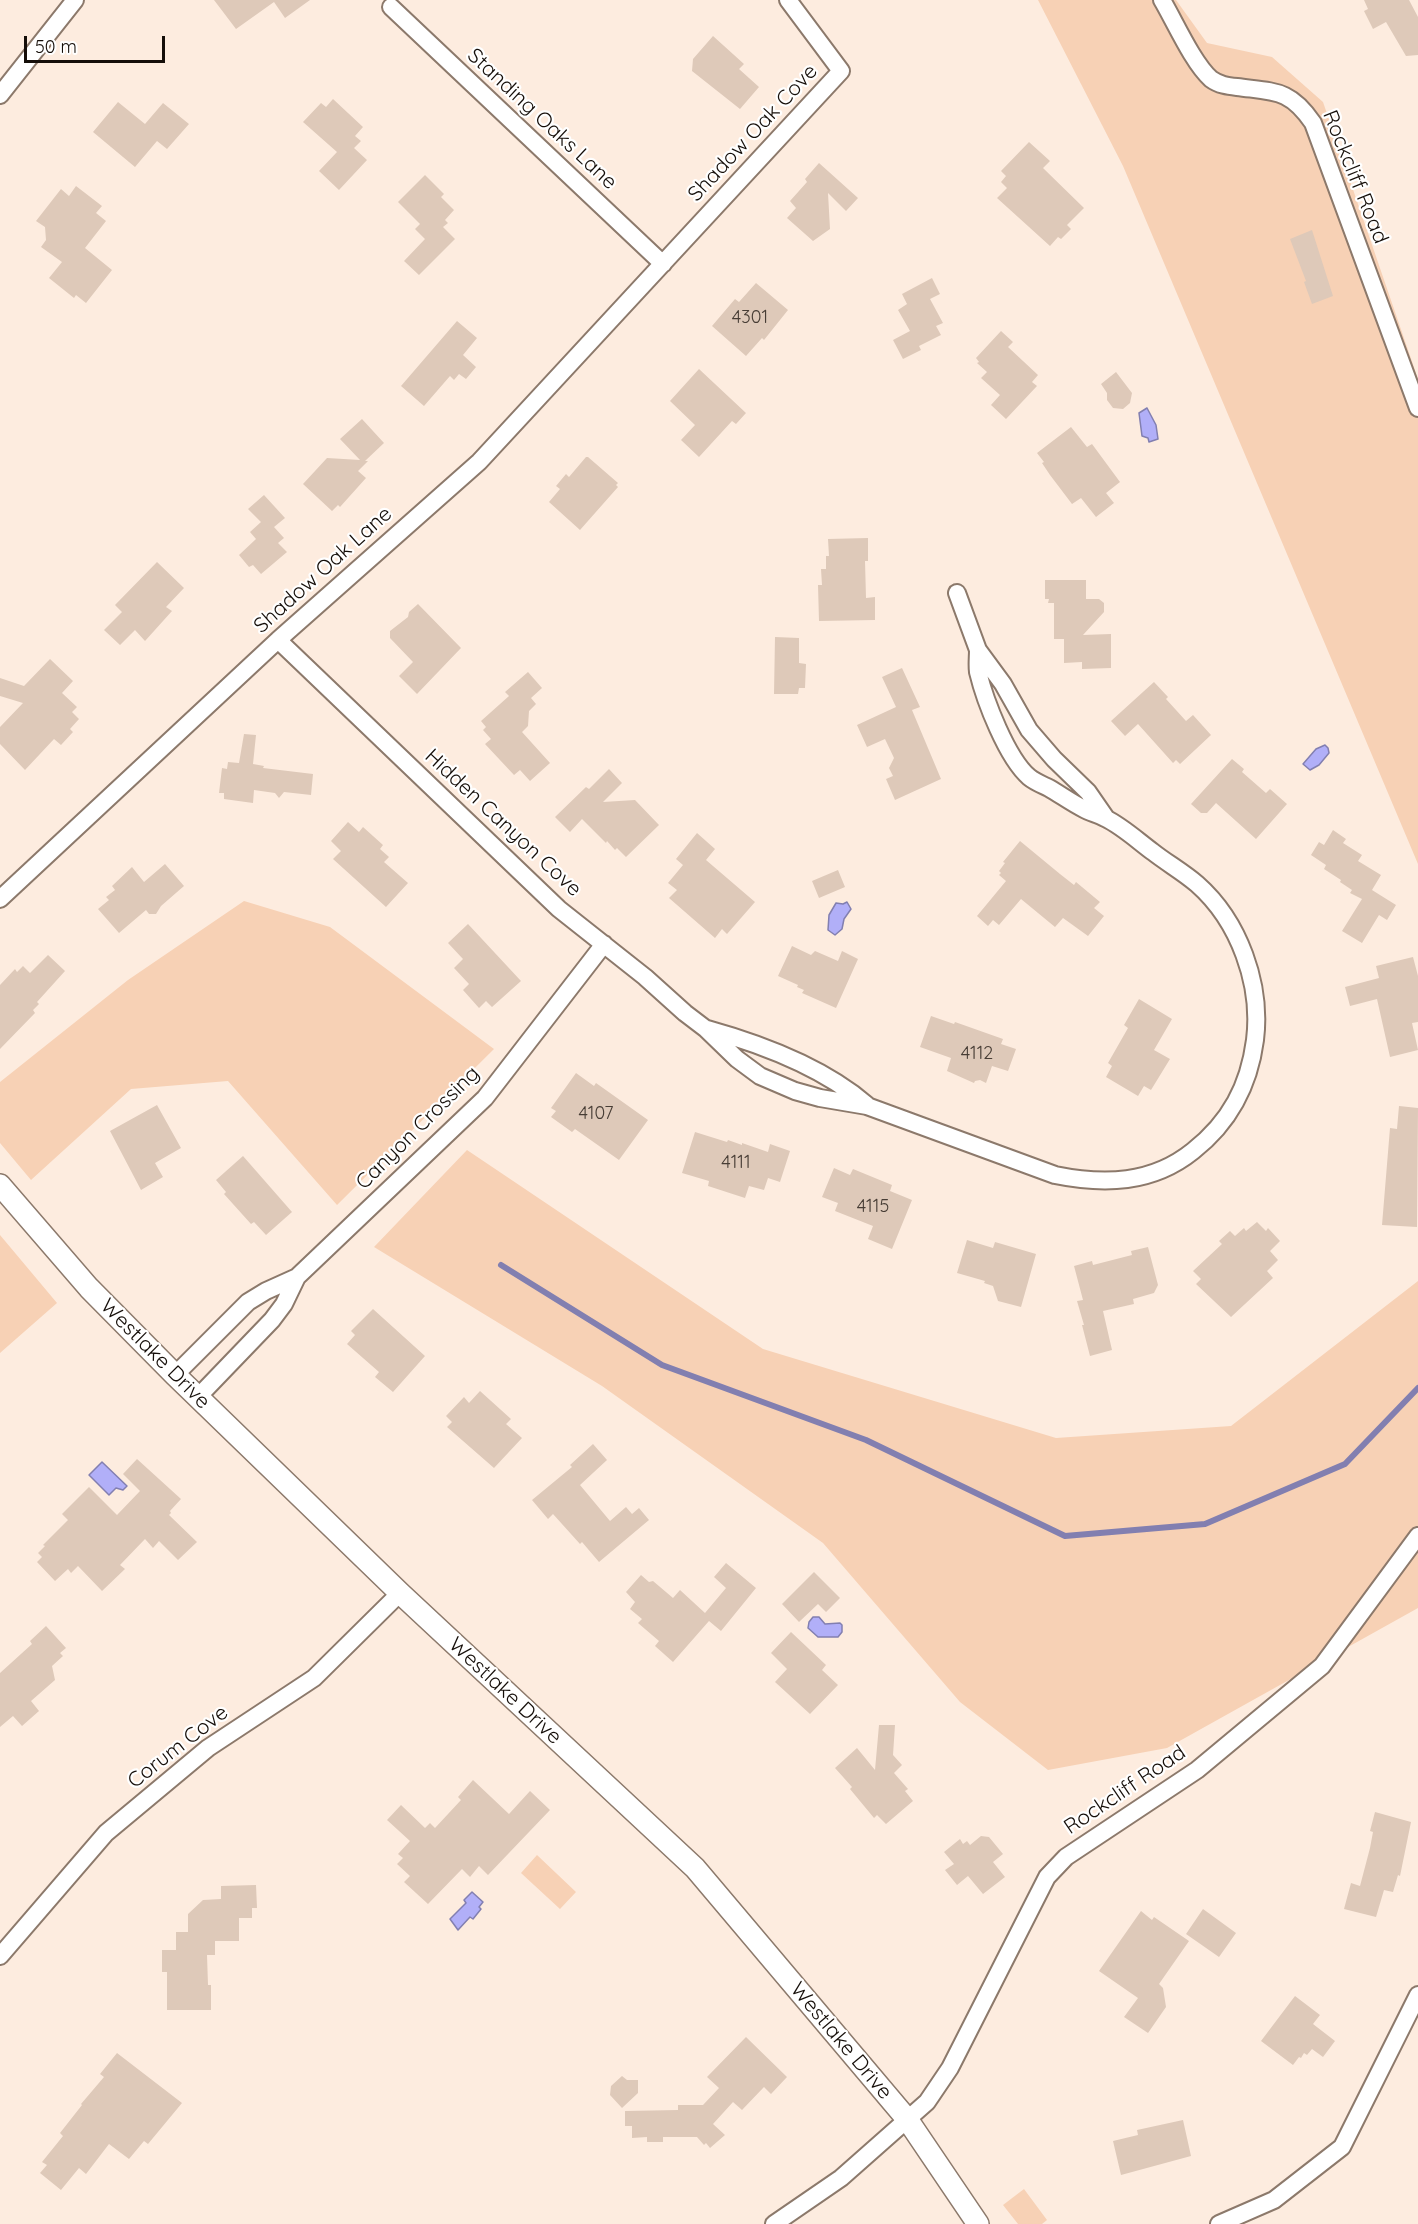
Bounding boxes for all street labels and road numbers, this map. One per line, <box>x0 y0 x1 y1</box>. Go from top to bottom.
street label: Standing Oaks Lane <box>462 43 622 195</box>
street label: Shadow Oak Cove <box>683 59 823 207</box>
street label: Rockcliff Road <box>1317 107 1393 247</box>
street label: Shadow Oak Lane <box>249 501 397 639</box>
street label: Hidden Canyon Cove <box>420 744 586 902</box>
street label: Canyon Crossing <box>351 1061 485 1195</box>
street label: Westlake Drive <box>95 1294 215 1414</box>
street label: Westlake Drive <box>443 1632 567 1750</box>
street label: Corum Cove <box>123 1700 233 1794</box>
street label: Rockcliff Road <box>1059 1740 1191 1840</box>
street label: Westlake Drive <box>785 1977 897 2105</box>

